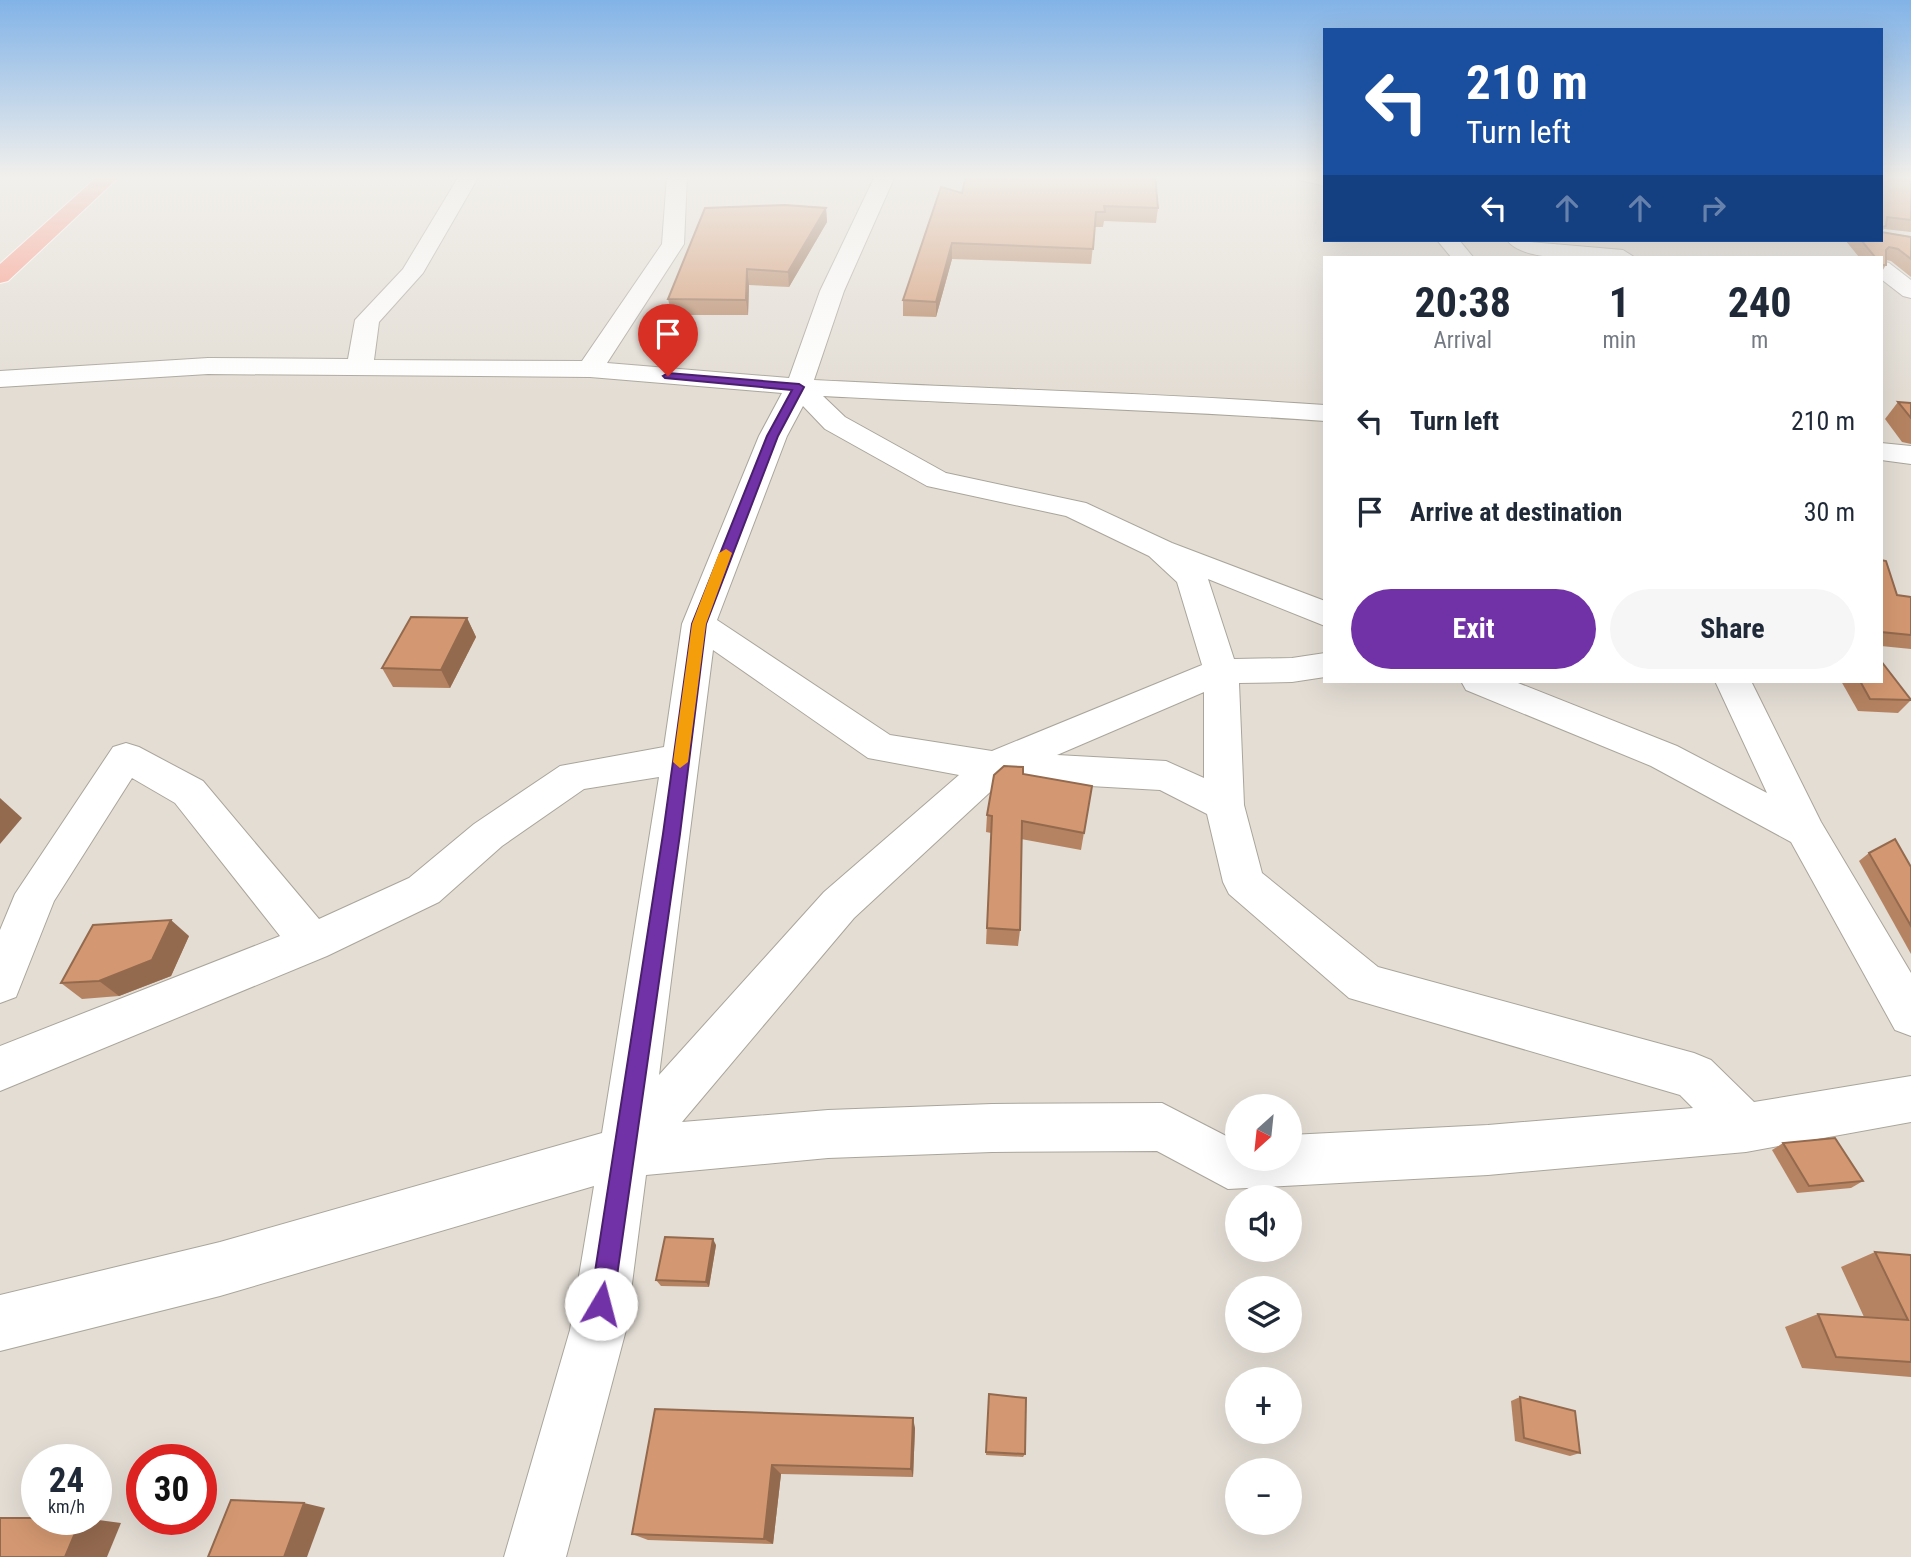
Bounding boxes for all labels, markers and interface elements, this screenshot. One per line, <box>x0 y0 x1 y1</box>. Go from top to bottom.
text: 210 m <box>1466 54 1588 111</box>
icon: left <box>1351 56 1442 147</box>
text: Turn left <box>1466 113 1571 151</box>
icon: left <box>1475 189 1513 227</box>
icon: ahead <box>1548 189 1586 227</box>
icon: ahead <box>1621 189 1659 227</box>
icon: right <box>1694 189 1732 227</box>
text: 20:38 <box>1415 278 1511 327</box>
text: 1 <box>1609 278 1630 327</box>
text: 240 <box>1728 278 1791 327</box>
pin <box>638 304 698 376</box>
icon: arrive <box>649 315 687 353</box>
text: Arrival <box>1433 327 1492 354</box>
text: min <box>1602 327 1636 354</box>
text: m <box>1751 327 1768 354</box>
icon: left <box>1351 402 1389 440</box>
text: Turn left <box>1410 406 1499 436</box>
text: 210 m <box>1791 406 1855 436</box>
icon: arrive <box>1351 493 1389 531</box>
text: Arrive at destination <box>1410 497 1622 527</box>
text: 30 m <box>1804 497 1855 527</box>
button: Exit <box>1351 589 1596 669</box>
button: Share <box>1610 589 1855 669</box>
north arrow <box>1225 1094 1302 1171</box>
map controls <box>1225 1094 1302 1535</box>
button: sound <box>1225 1185 1302 1262</box>
position arrow <box>564 1267 638 1341</box>
button: layers <box>1225 1276 1302 1353</box>
button: + <box>1225 1367 1302 1444</box>
speed limit sign: 30 <box>126 1444 217 1535</box>
button: − <box>1225 1458 1302 1535</box>
text: 24 <box>49 1460 84 1501</box>
text: km/h <box>48 1496 85 1517</box>

